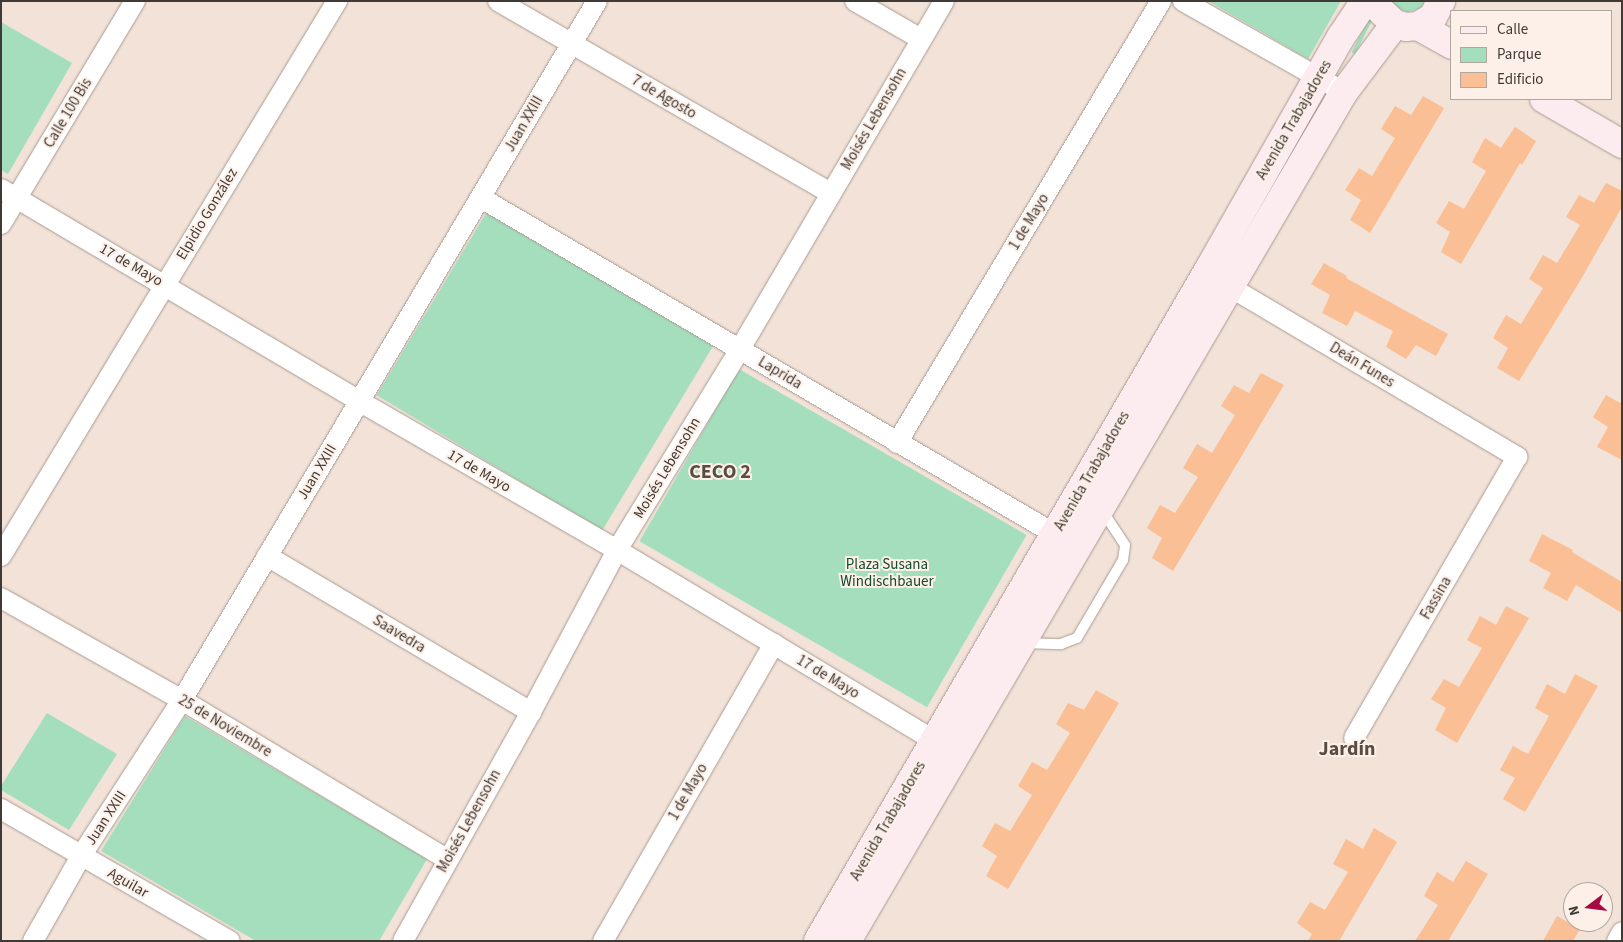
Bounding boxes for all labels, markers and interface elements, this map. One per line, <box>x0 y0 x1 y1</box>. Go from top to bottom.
legend <box>1450 10 1613 100</box>
text: Calle <box>1497 19 1528 40</box>
text: Parque <box>1497 44 1541 65</box>
street label: Avenida Trabajadores <box>1252 57 1336 183</box>
street label: Moisés Lebensohn <box>837 65 911 173</box>
text: Edificio <box>1497 69 1544 90</box>
street label: 7 de Agosto <box>628 71 700 123</box>
street label: Calle 100 Bis <box>40 75 96 151</box>
street label: Juan XXIII <box>501 93 547 155</box>
street label: Elpidio González <box>173 165 241 263</box>
street label: 1 de Mayo <box>1005 190 1053 254</box>
street label: 17 de Mayo <box>96 240 166 290</box>
street label: Deán Funes <box>1326 339 1398 391</box>
street label: Laprida <box>755 353 805 393</box>
street label: Avenida Trabajadores <box>1050 408 1134 534</box>
street label: Moisés Lebensohn <box>630 414 704 522</box>
street label: Juan XXIII <box>293 441 341 503</box>
street label: 17 de Mayo <box>444 446 514 496</box>
district label: CECO 2 <box>689 460 751 484</box>
park label: Plaza Susana Windischbauer <box>840 555 934 590</box>
street label: Fassina <box>1417 573 1455 623</box>
street label: Saavedra <box>369 611 429 657</box>
street label: 17 de Mayo <box>793 651 863 703</box>
street label: 25 de Noviembre <box>175 691 275 761</box>
district label: Jardín <box>1319 737 1375 761</box>
street label: Avenida Trabajadores <box>846 758 930 884</box>
street label: 1 de Mayo <box>665 760 711 824</box>
street label: Moisés Lebensohn <box>433 766 505 876</box>
street label: Juan XXIII <box>82 787 130 849</box>
street label: Aguilar <box>104 864 152 902</box>
north arrow <box>1563 882 1613 932</box>
text: N <box>1564 904 1585 918</box>

